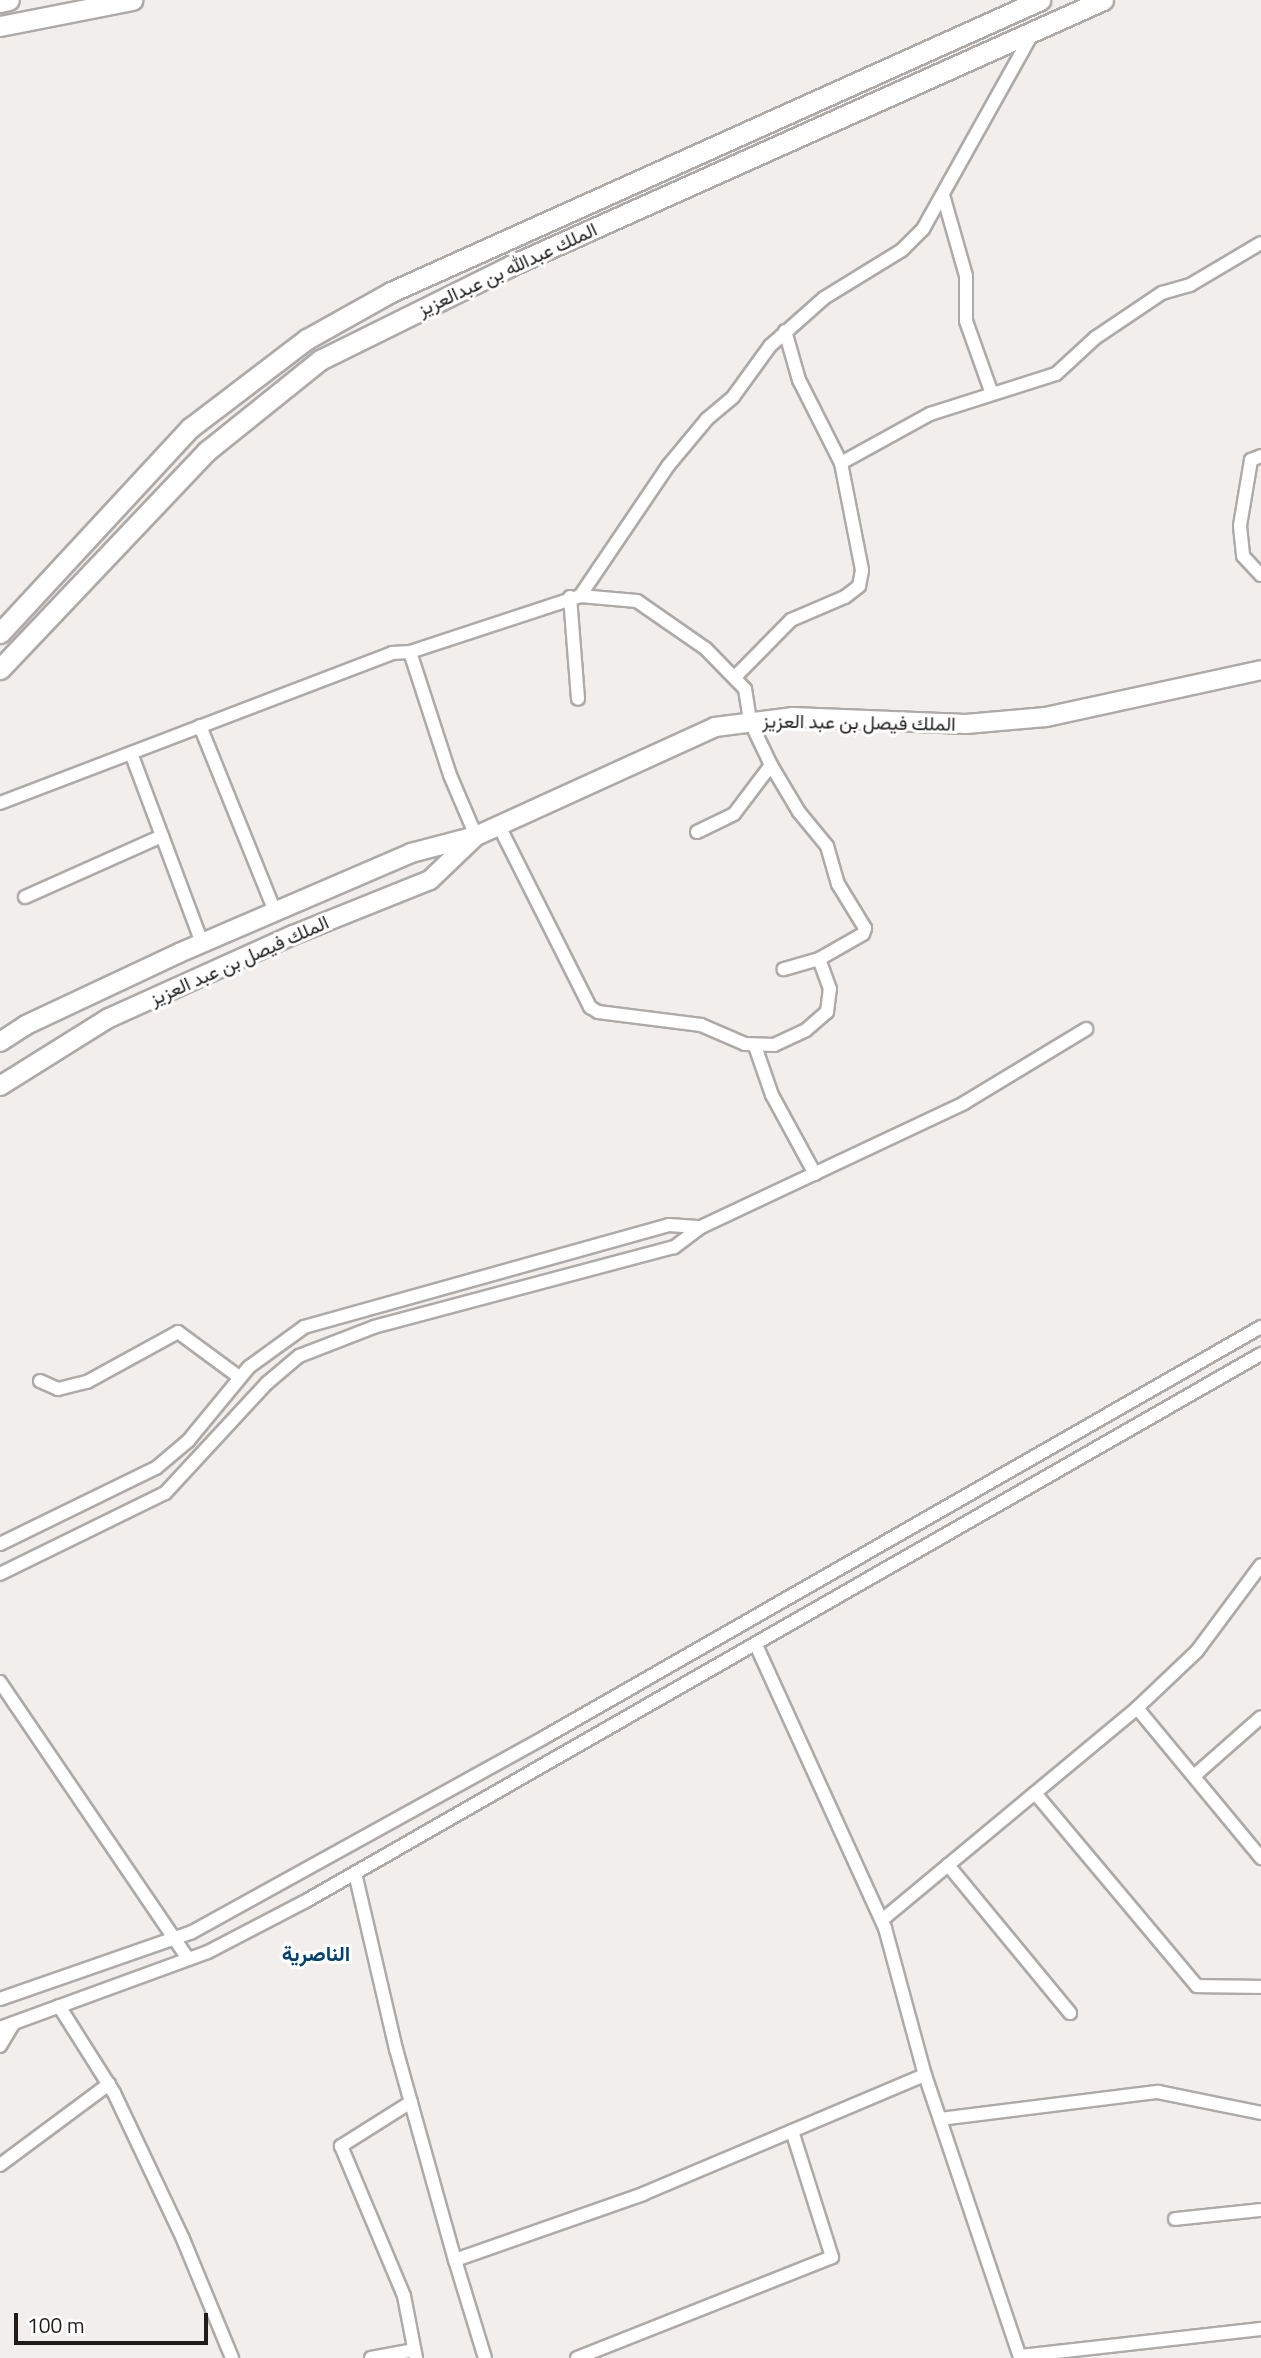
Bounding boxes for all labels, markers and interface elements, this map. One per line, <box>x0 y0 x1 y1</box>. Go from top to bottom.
street label: الملك عبدالله بن عبدالعزيز <box>414 217 600 321</box>
street label: الملك فيصل بن عبد العزيز <box>762 709 956 735</box>
street label: الملك فيصل بن عبد العزيز <box>146 910 332 1010</box>
district label: الناصرية <box>282 1940 350 1966</box>
scale bar <box>18 2298 212 2342</box>
text: 100 m <box>27 2309 84 2341</box>

